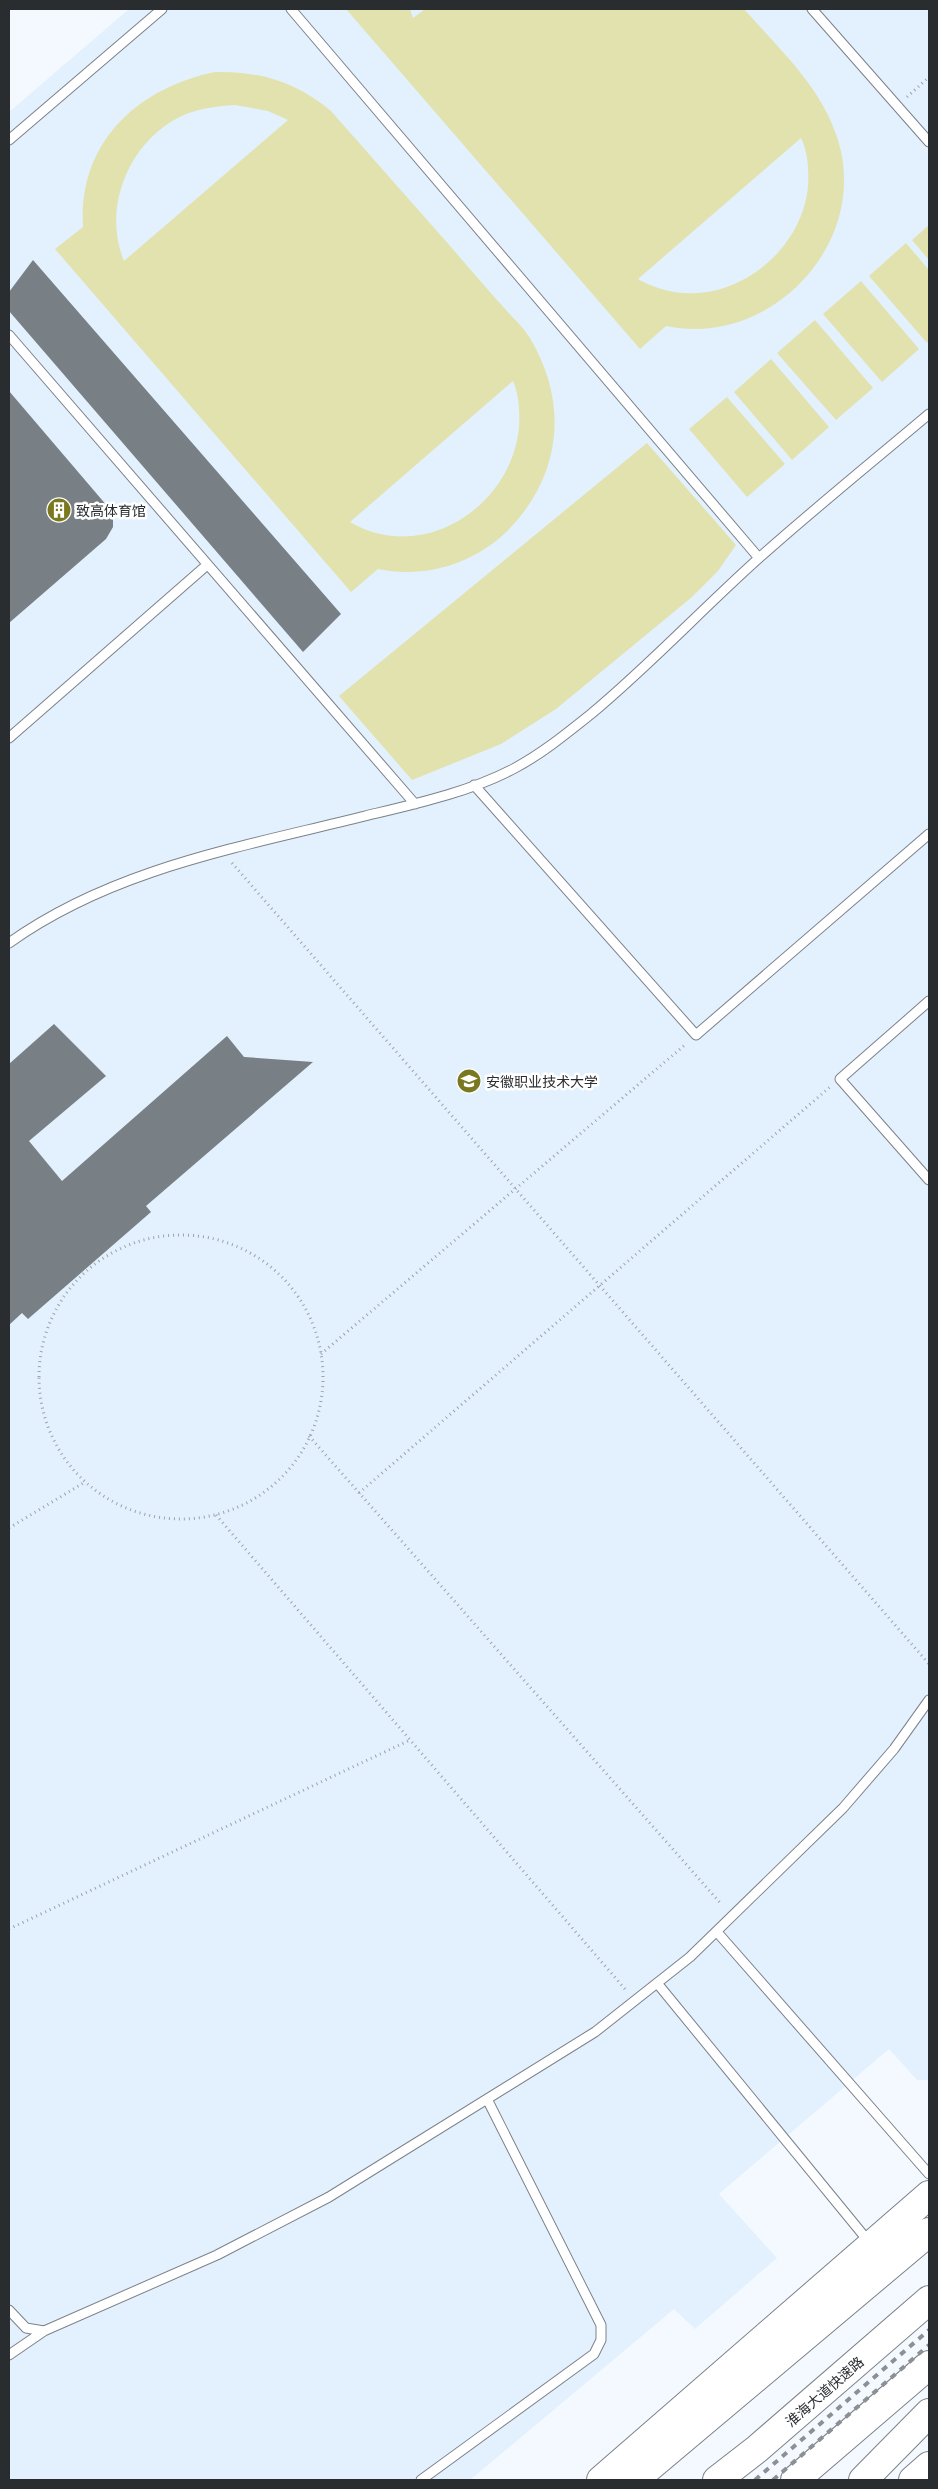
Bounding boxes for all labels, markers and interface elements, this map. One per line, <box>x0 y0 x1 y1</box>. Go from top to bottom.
building icon: 致高体育馆 <box>46 497 72 523</box>
place label: 致高体育馆 <box>76 500 146 520</box>
school or university icon: 安徽职业技术大学 <box>456 1068 482 1094</box>
place label: 安徽职业技术大学 <box>486 1071 598 1091</box>
street label: 淮海大道快速路 <box>780 2351 868 2431</box>

